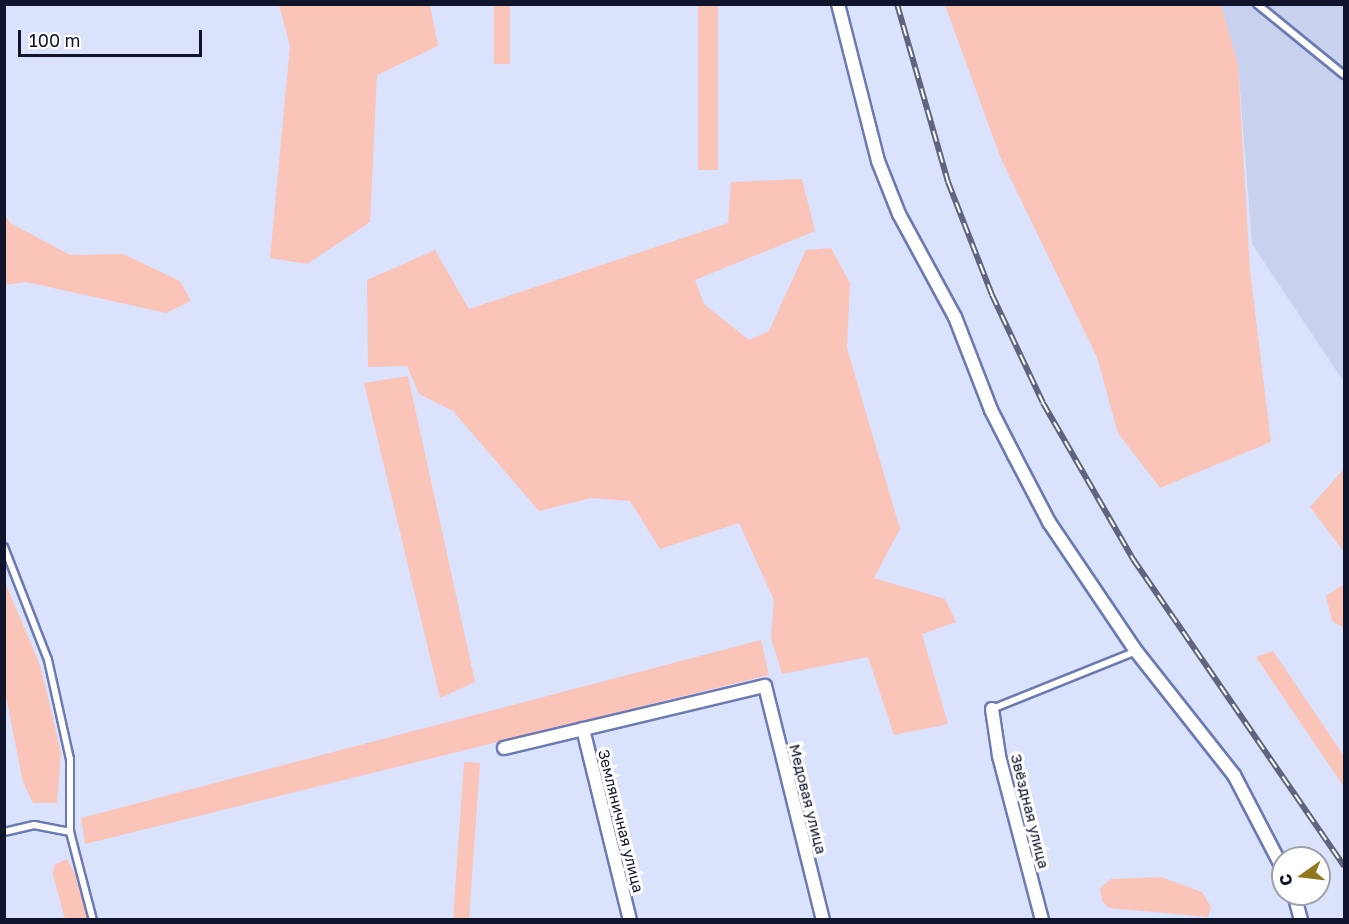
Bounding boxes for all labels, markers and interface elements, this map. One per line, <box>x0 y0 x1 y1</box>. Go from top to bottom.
scale bar <box>21 18 206 56</box>
text: 100 m <box>29 29 80 51</box>
street label: Медовая улица <box>786 742 830 856</box>
street label: Земляничная улица <box>594 748 648 894</box>
street label: Звёздная улица <box>1007 752 1053 870</box>
north arrow <box>1271 846 1331 906</box>
text: С <box>1274 872 1297 888</box>

